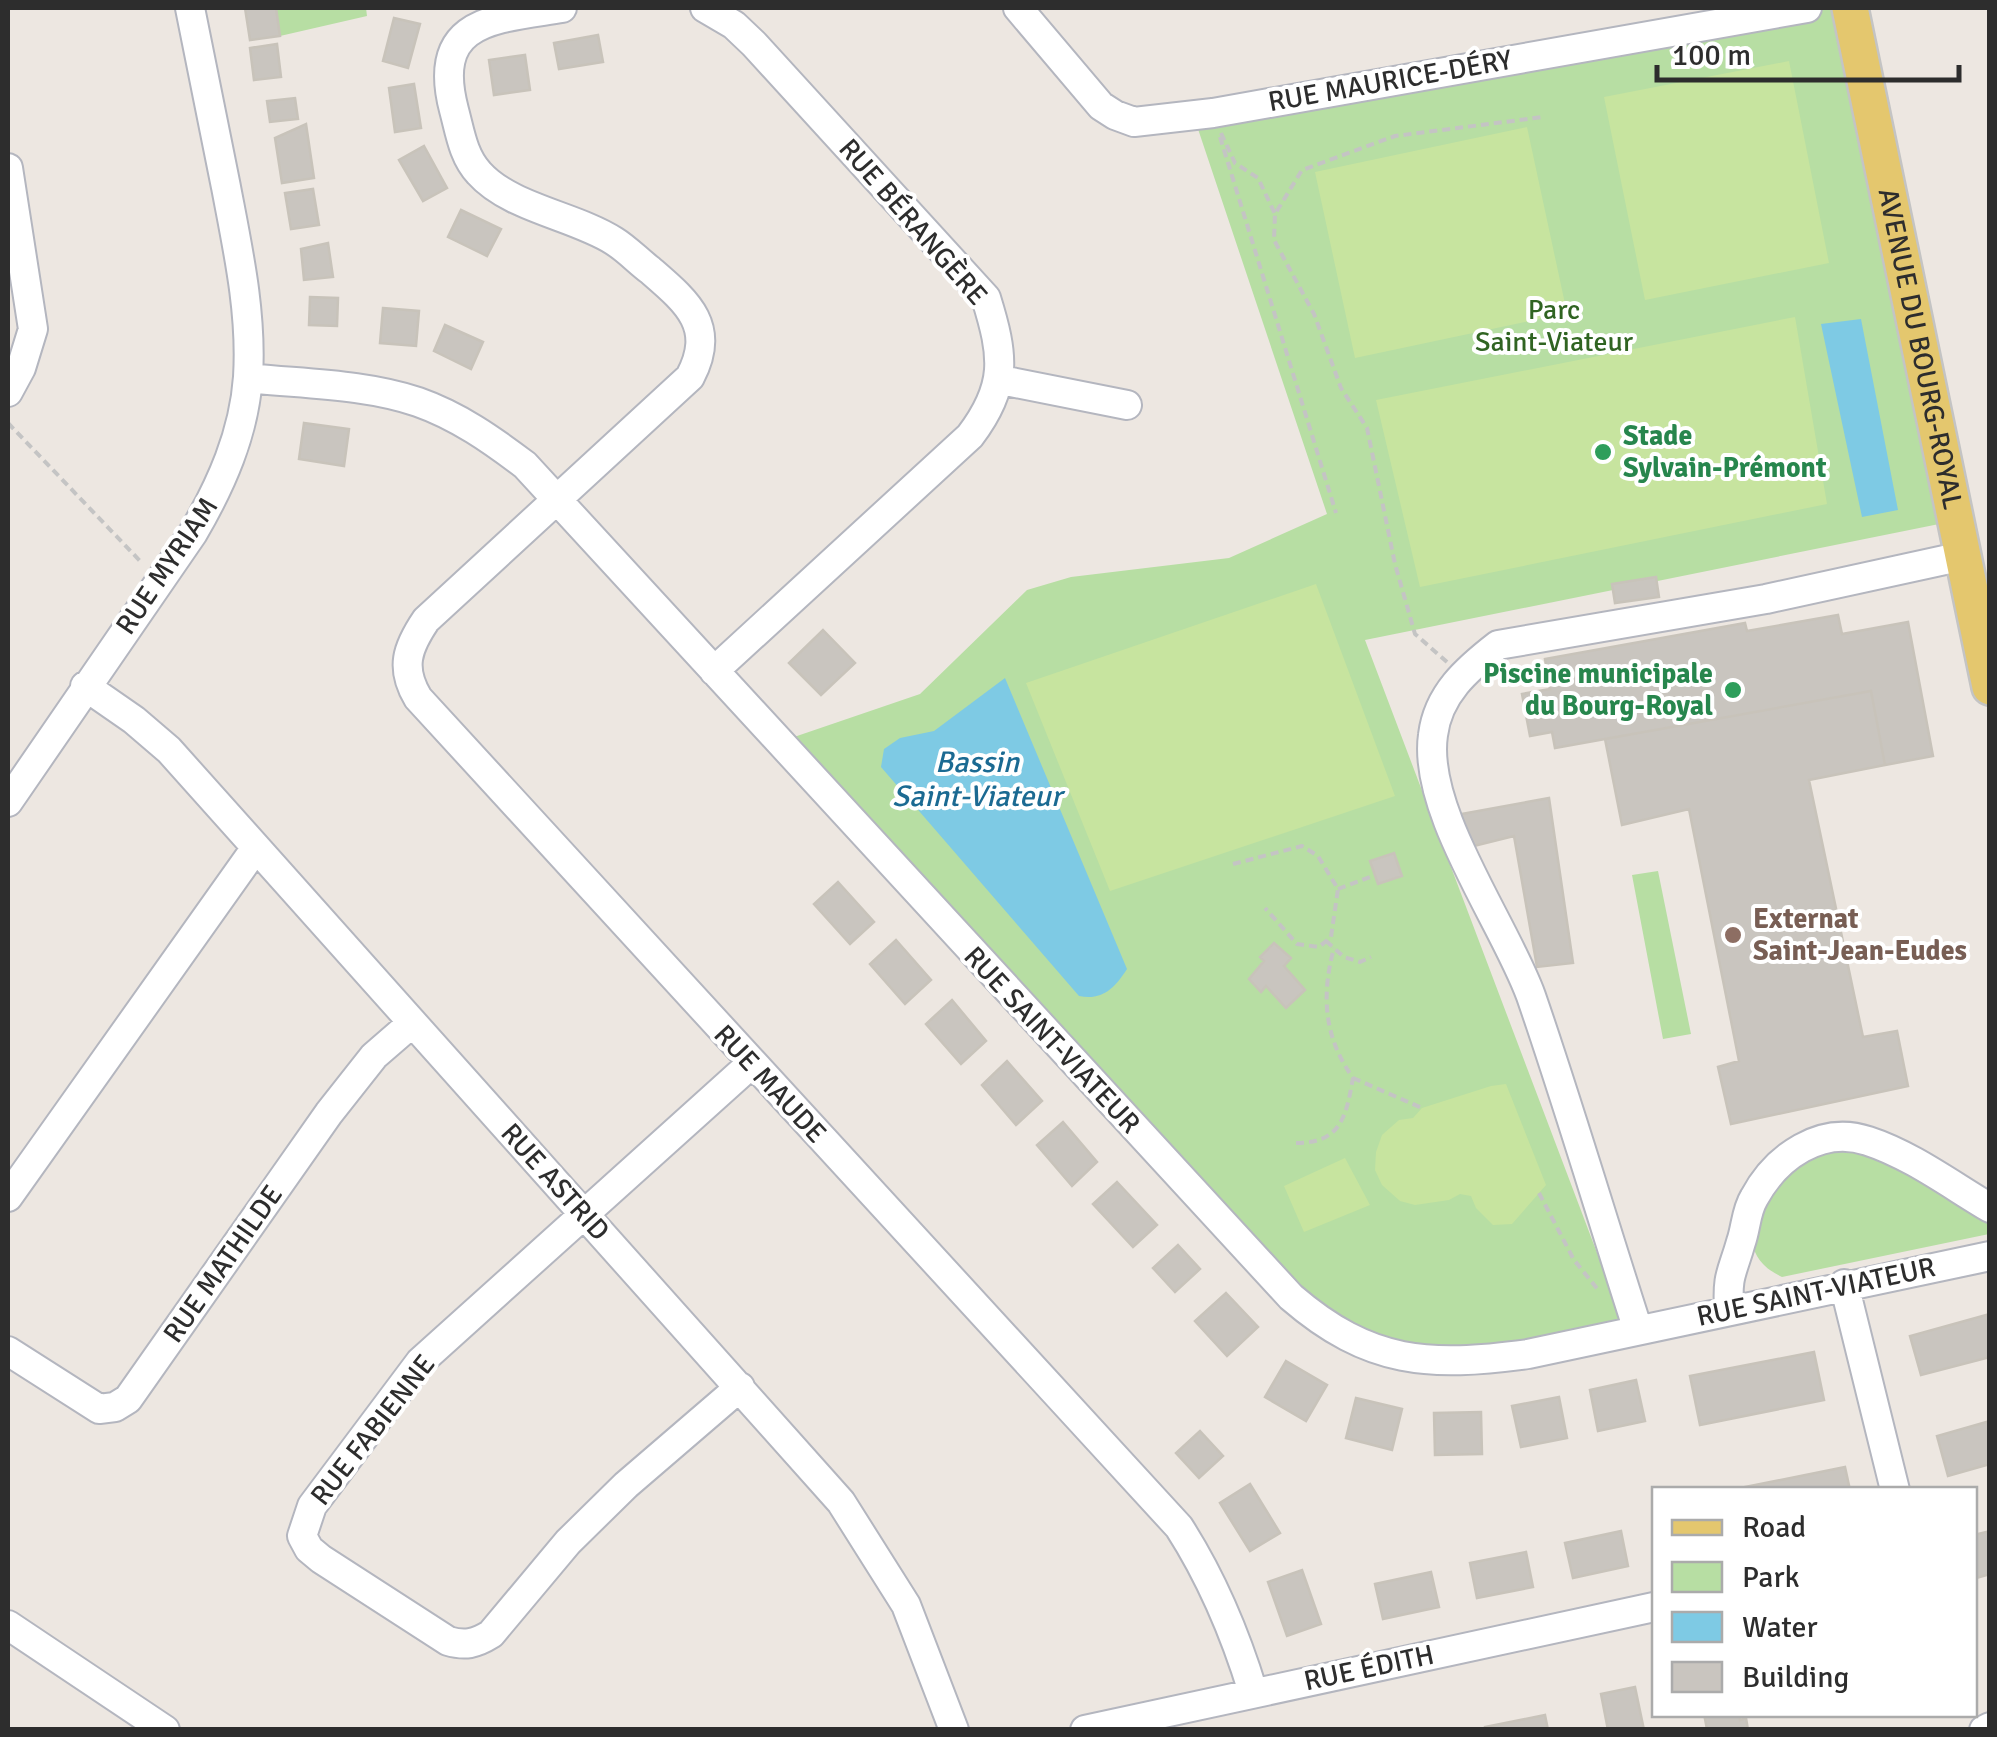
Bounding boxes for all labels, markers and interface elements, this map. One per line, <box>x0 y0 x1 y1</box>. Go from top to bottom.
scale bar <box>1657 20 1960 82</box>
text: 100 m <box>1672 37 1751 74</box>
street label: RUE MAURICE-DÉRY <box>1265 43 1515 119</box>
street label: RUE BÉRANGÈRE <box>831 132 995 312</box>
street label: AVENUE DU BOURG-ROYAL <box>1871 185 1970 512</box>
park label: Parc Saint-Viateur <box>1475 293 1634 359</box>
place label: Stade Sylvain-Prémont <box>1623 419 1827 485</box>
marker: Stade Sylvain-Prémont <box>1592 441 1614 463</box>
street label: RUE MYRIAM <box>109 491 225 641</box>
place label: Piscine municipale du Bourg-Royal <box>1483 657 1713 723</box>
marker: Piscine municipale du Bourg-Royal <box>1722 679 1744 701</box>
water label: Bassin Saint-Viateur <box>892 744 1066 815</box>
place label: Externat Saint-Jean-Eudes <box>1753 902 1967 968</box>
marker: Externat Saint-Jean-Eudes <box>1722 924 1744 946</box>
street label: RUE SAINT-VIATEUR <box>957 939 1147 1141</box>
street label: RUE MAUDE <box>707 1018 833 1150</box>
street label: RUE ASTRID <box>494 1116 616 1248</box>
street label: RUE MATHILDE <box>156 1179 290 1349</box>
street label: RUE SAINT-VIATEUR <box>1694 1250 1938 1334</box>
street label: RUE FABIENNE <box>304 1348 442 1512</box>
legend <box>1652 1487 1977 1717</box>
text: Road <box>1742 1509 1806 1546</box>
text: Park <box>1742 1559 1800 1596</box>
text: Water <box>1742 1609 1818 1646</box>
street label: RUE ÉDITH <box>1301 1638 1437 1698</box>
text: Building <box>1742 1659 1849 1696</box>

